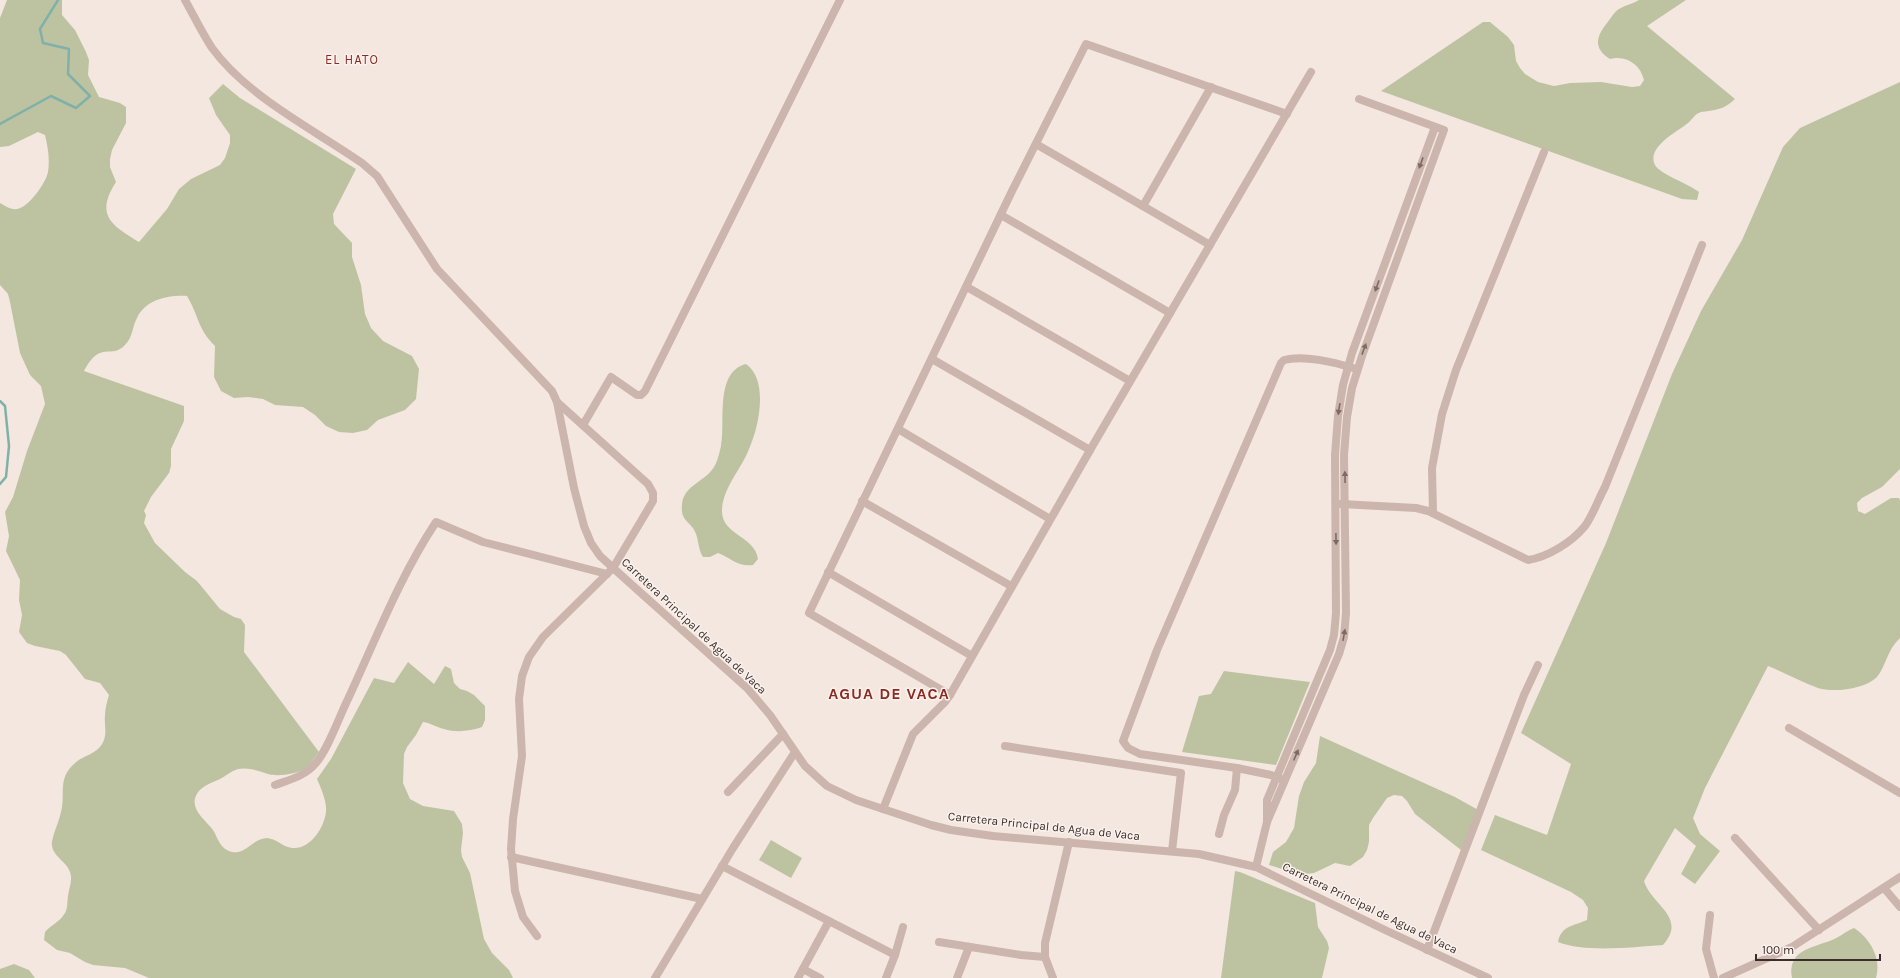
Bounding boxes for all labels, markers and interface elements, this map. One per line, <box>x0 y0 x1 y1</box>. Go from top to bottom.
district label: EL HATO <box>325 52 379 67</box>
one-way arrow <box>1418 158 1424 170</box>
one-way arrow <box>1374 280 1380 292</box>
one-way arrow <box>1362 343 1368 355</box>
one-way arrow <box>1336 403 1342 416</box>
one-way arrow <box>1342 470 1348 483</box>
one-way arrow <box>1332 533 1339 545</box>
street label: Carretera Principal de Agua de Vaca <box>619 555 769 697</box>
one-way arrow <box>1341 628 1347 641</box>
district label: AGUA DE VACA <box>828 684 950 703</box>
one-way arrow <box>1294 749 1300 761</box>
street label: Carretera Principal de Agua de Vaca <box>947 809 1141 843</box>
street label: Carretera Principal de Agua de Vaca <box>1280 859 1460 957</box>
scale bar <box>1756 936 1880 962</box>
text: 100 m <box>1762 943 1794 957</box>

